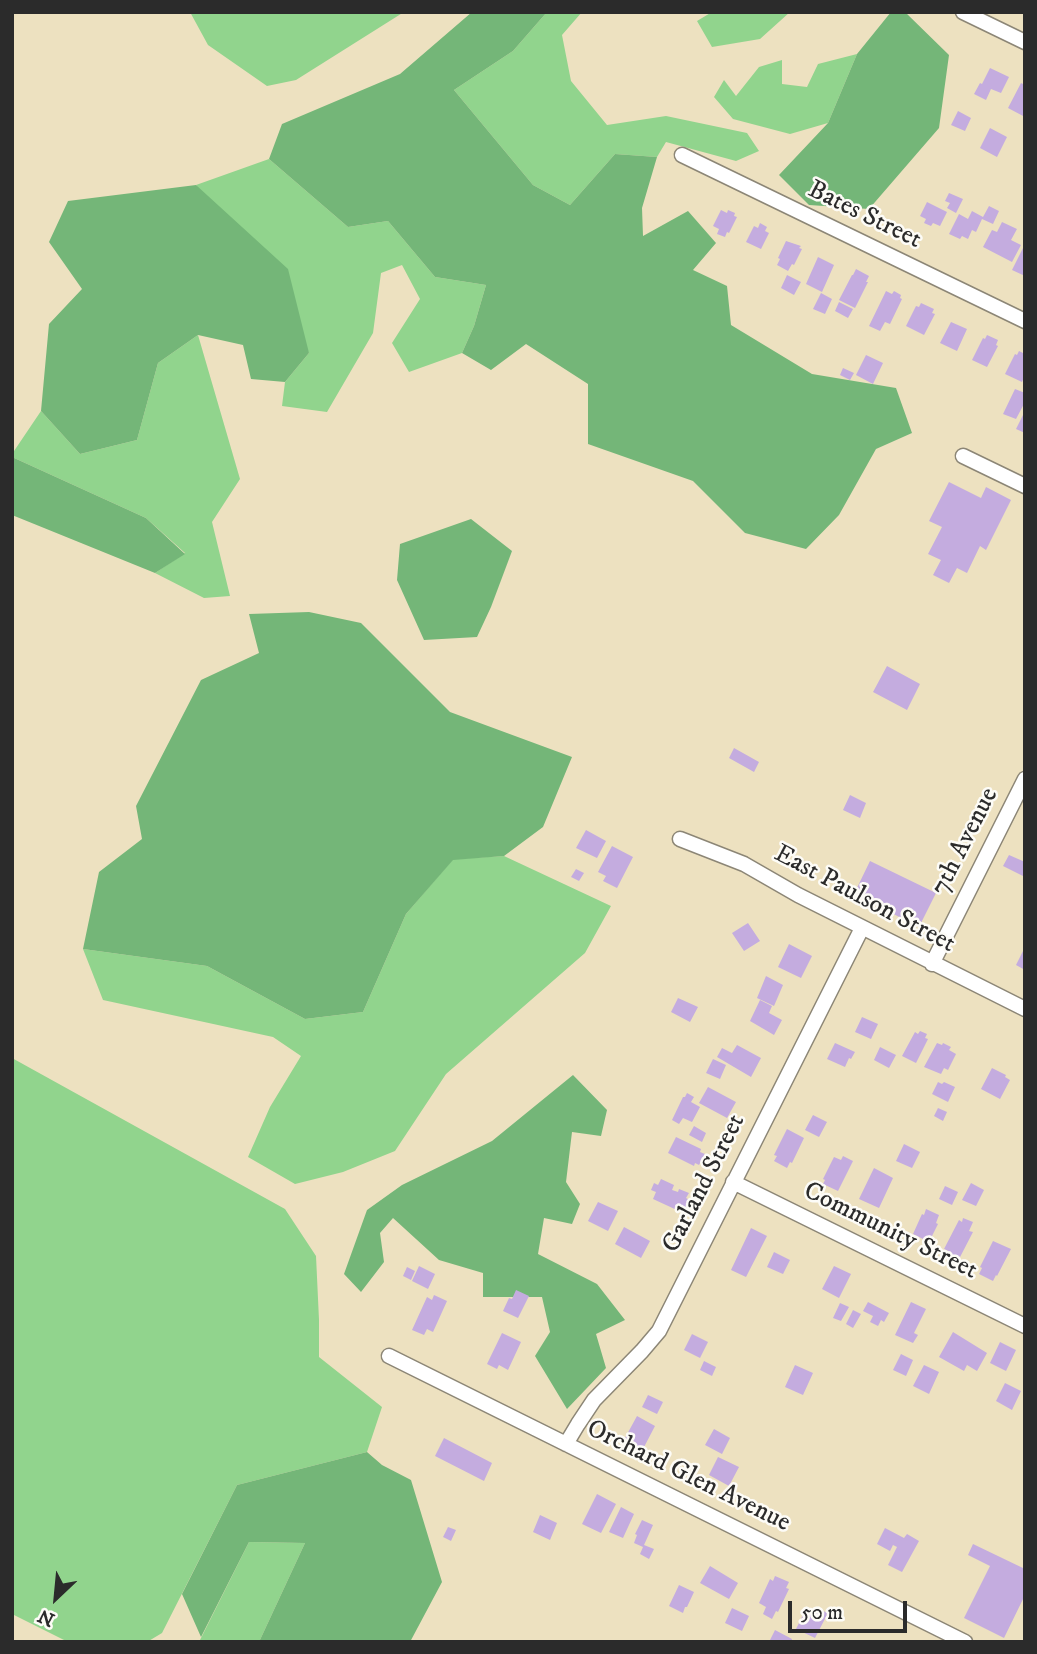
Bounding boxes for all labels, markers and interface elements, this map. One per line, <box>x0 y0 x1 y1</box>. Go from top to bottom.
street label: Bates Street <box>802 175 926 257</box>
street label: 7th Avenue <box>926 783 1006 901</box>
street label: East Paulson Street <box>768 839 960 961</box>
street label: Garland Street <box>657 1110 753 1258</box>
street label: Community Street <box>798 1176 982 1288</box>
street label: Orchard Glen Avenue <box>581 1414 795 1540</box>
north arrow <box>21 1563 91 1633</box>
scale bar <box>792 1588 911 1632</box>
text: 50 m <box>801 1600 843 1626</box>
text: N <box>35 1604 59 1631</box>

